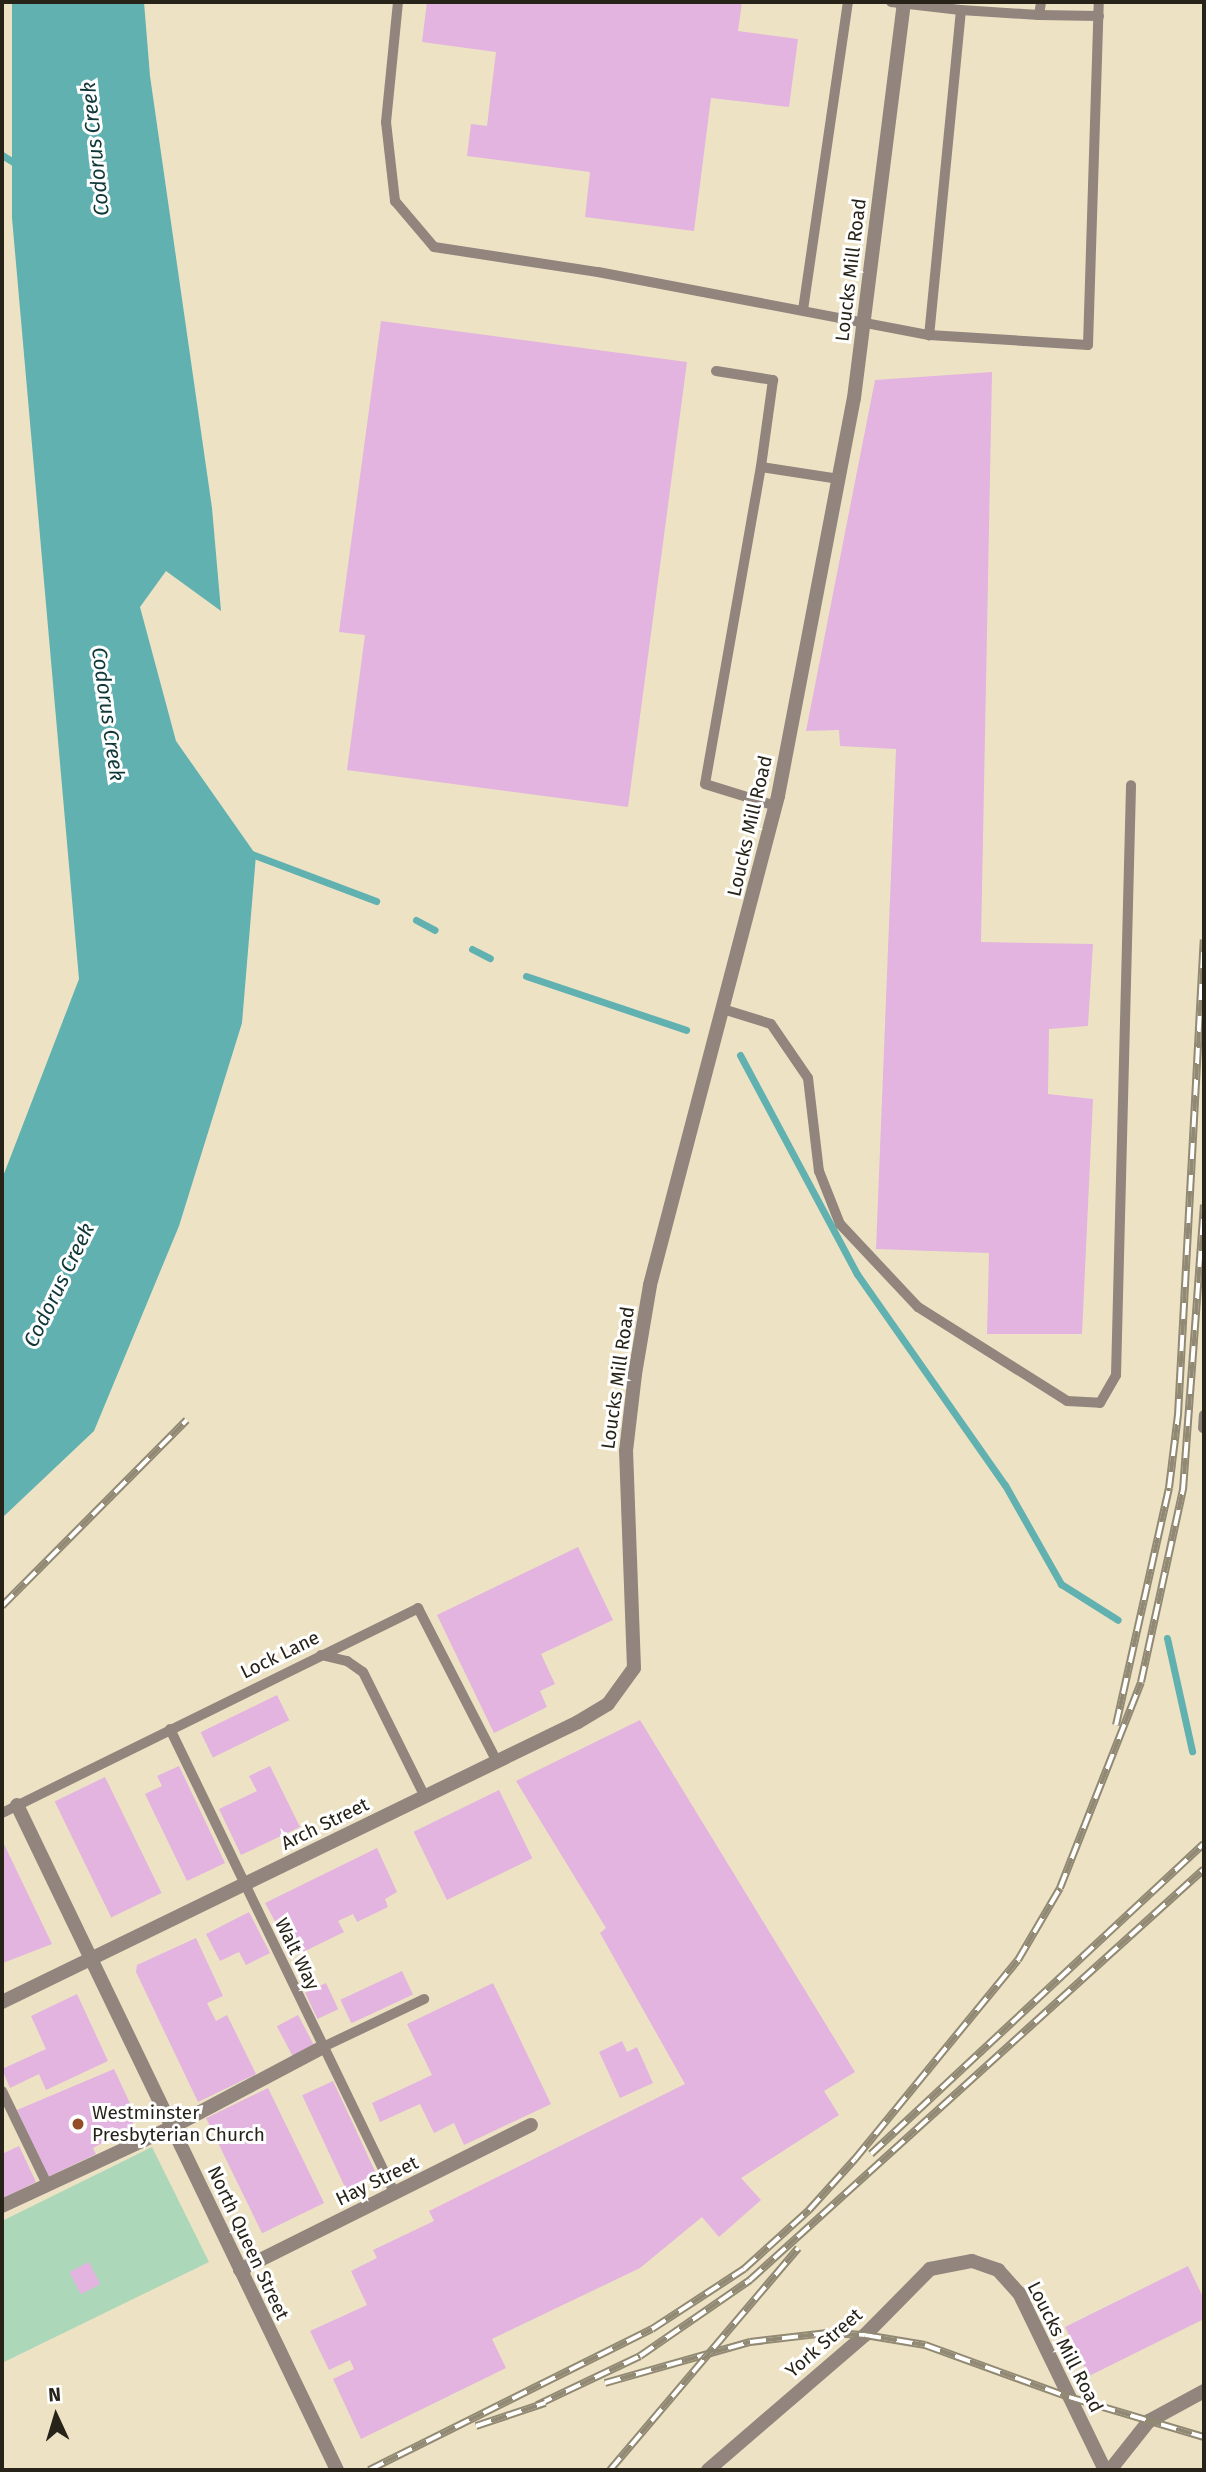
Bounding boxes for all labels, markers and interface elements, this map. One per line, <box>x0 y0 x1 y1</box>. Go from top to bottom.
water label: Codorus Creek <box>75 81 115 217</box>
street label: Loucks Mill Road <box>831 197 871 343</box>
water label: Codorus Creek <box>86 645 130 783</box>
street label: Loucks Mill Road <box>723 753 777 899</box>
water label: Codorus Creek <box>18 1219 100 1351</box>
street label: Loucks Mill Road <box>597 1305 639 1451</box>
street label: Lock Lane <box>237 1626 323 1684</box>
street label: Arch Street <box>278 1793 372 1855</box>
street label: Walt Way <box>270 1914 324 1994</box>
place label: Westminster Presbyterian Church <box>92 2102 265 2146</box>
marker: Westminster Presbyterian Church <box>70 2116 86 2132</box>
street label: Hay Street <box>332 2151 422 2211</box>
street label: North Queen Street <box>202 2162 294 2324</box>
street label: Loucks Mill Road <box>1022 2278 1108 2416</box>
street label: York Street <box>781 2304 867 2382</box>
north arrow <box>21 2381 91 2451</box>
text: N <box>47 2383 62 2406</box>

